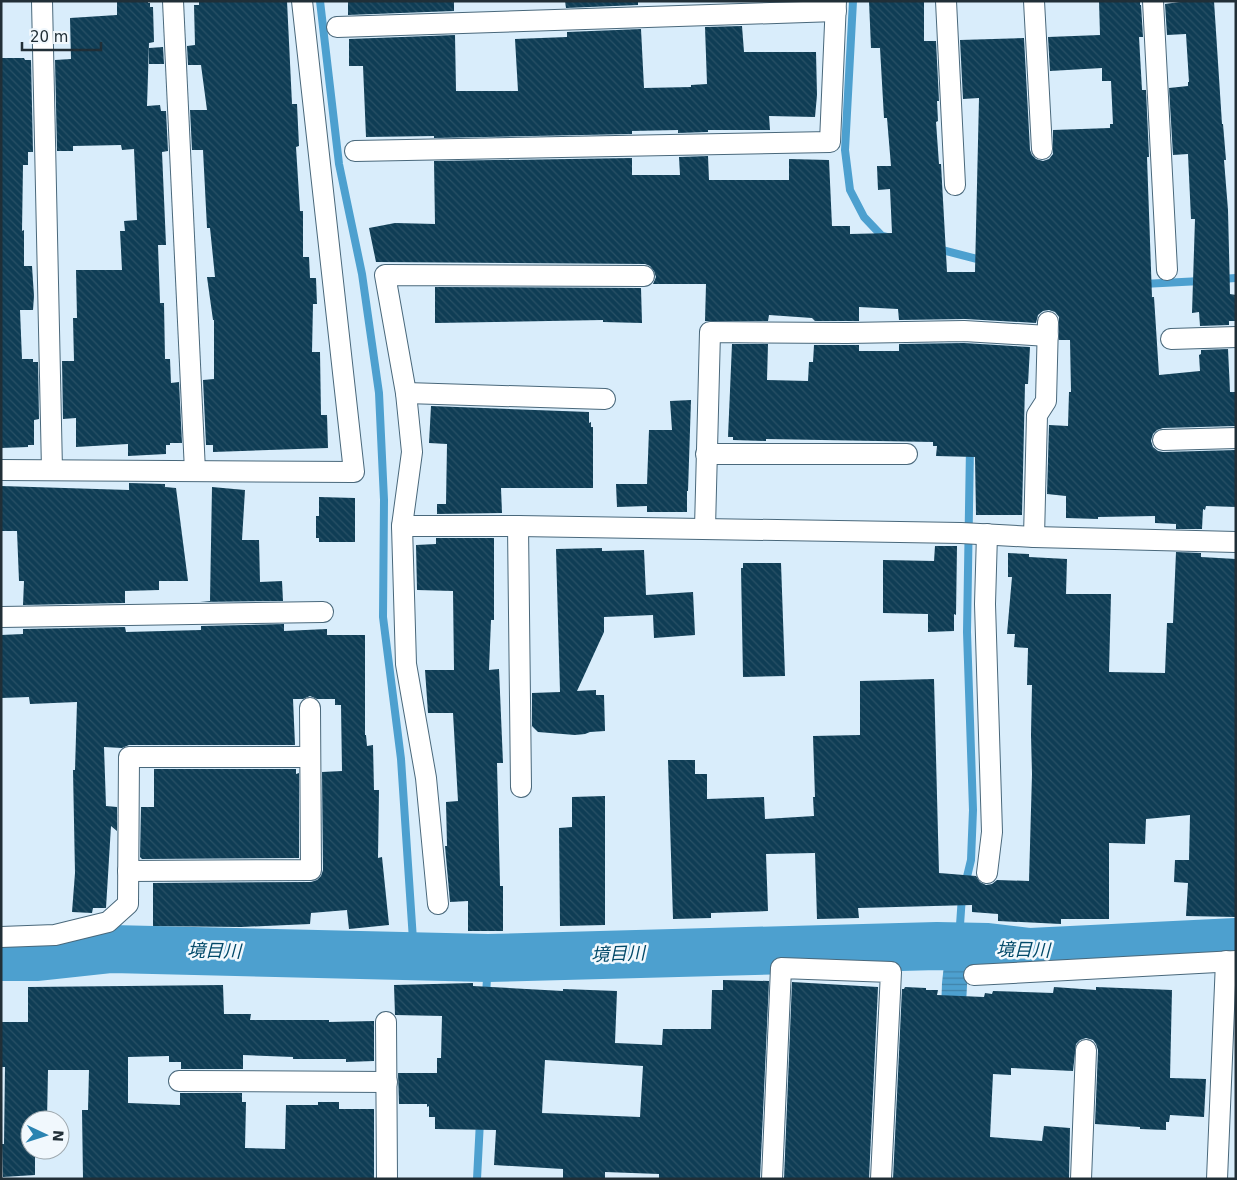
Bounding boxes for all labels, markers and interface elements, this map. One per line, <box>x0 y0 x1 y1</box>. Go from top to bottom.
scale bar <box>22 20 101 52</box>
text: 20 m <box>30 28 68 46</box>
water label: 境目川 <box>996 939 1052 961</box>
water label: 境目川 <box>187 940 243 962</box>
water label: 境目川 <box>591 942 647 965</box>
north arrow <box>20 1110 70 1160</box>
text: N <box>50 1130 66 1142</box>

